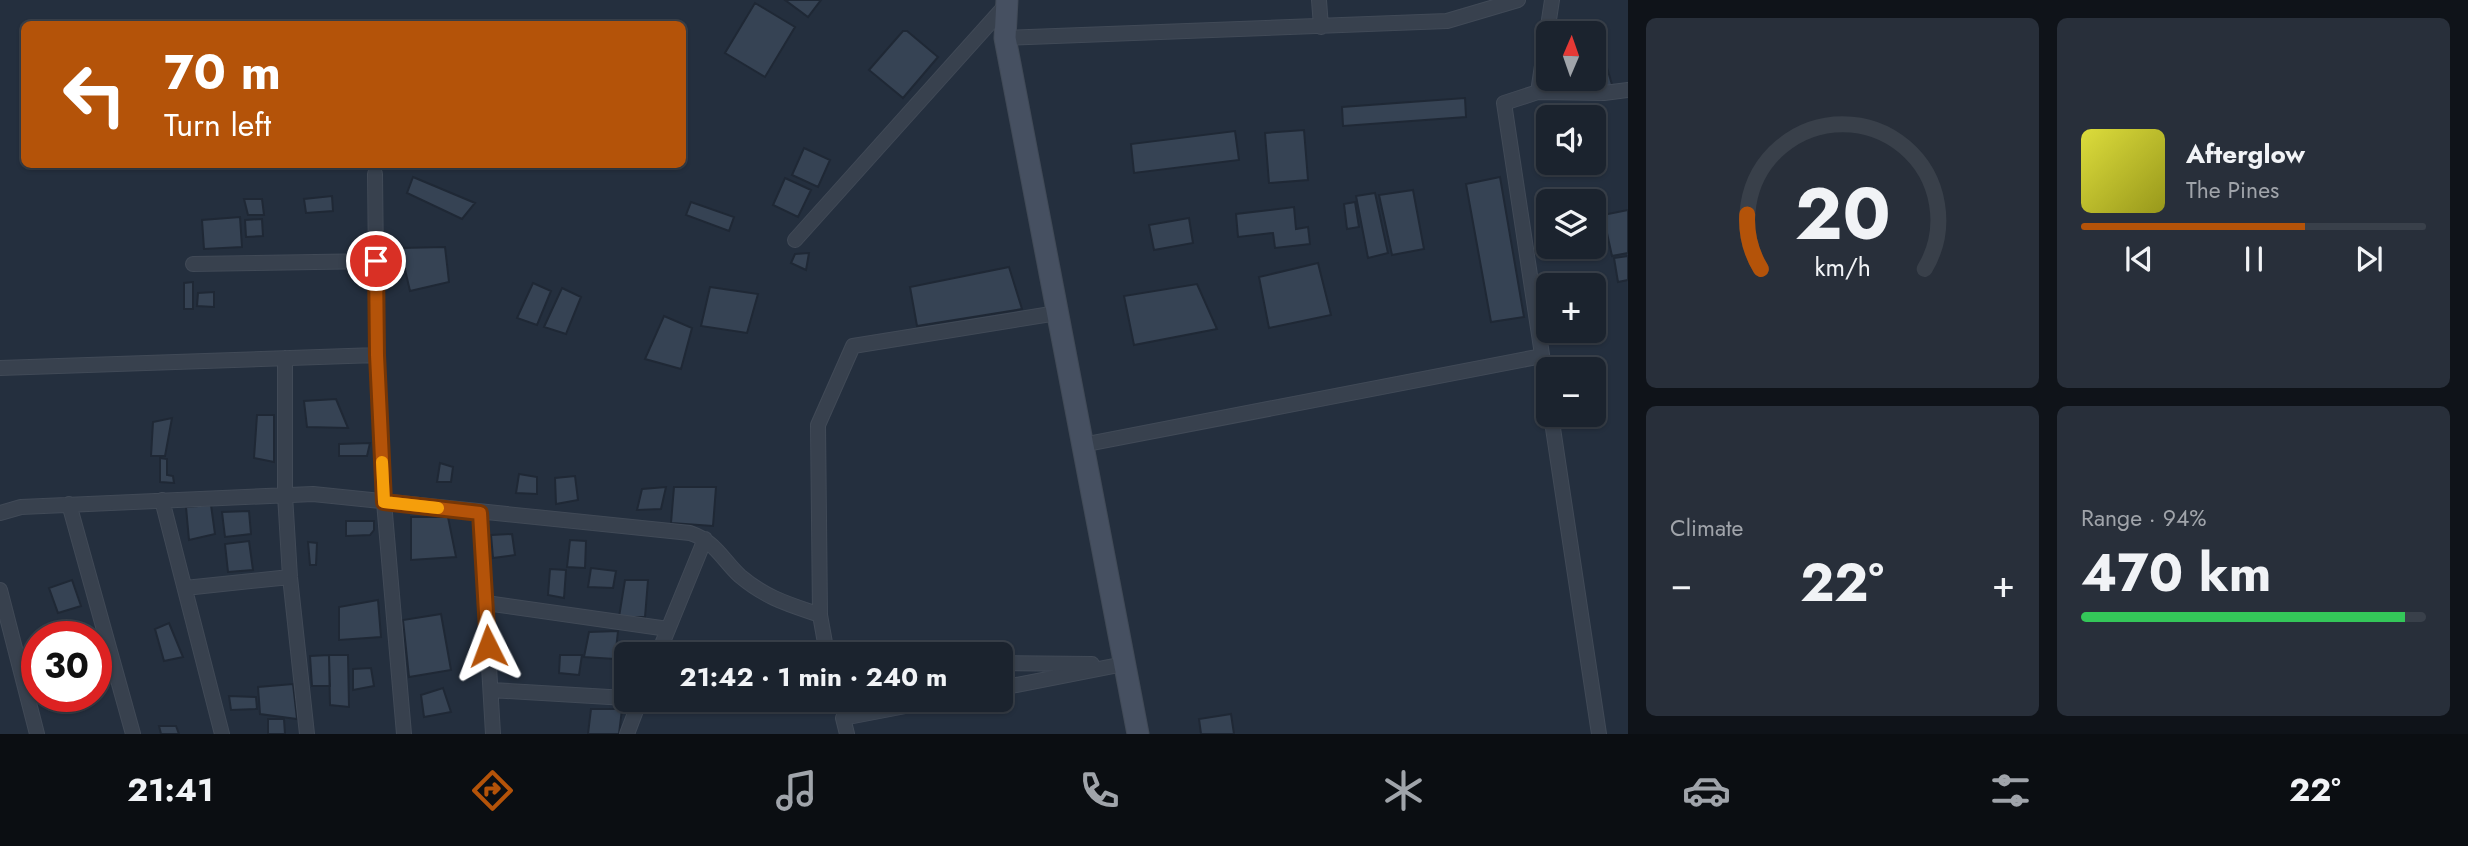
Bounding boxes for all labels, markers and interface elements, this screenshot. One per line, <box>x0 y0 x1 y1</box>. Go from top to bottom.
north arrow <box>1536 21 1606 91</box>
map controls <box>1536 21 1606 427</box>
text: 70 m <box>164 37 281 107</box>
icon: left <box>49 49 140 140</box>
text: Turn left <box>164 102 271 148</box>
button: sound <box>1536 105 1606 175</box>
text: Afterglow <box>2186 135 2305 173</box>
text: 20 <box>1795 162 1890 267</box>
text: The Pines <box>2186 173 2279 207</box>
button: layers <box>1536 189 1606 259</box>
pin <box>346 231 406 291</box>
icon: previous <box>2120 240 2158 278</box>
icon: pause <box>2235 240 2273 278</box>
icon: next <box>2350 240 2388 278</box>
icon: arrive <box>357 242 395 280</box>
text: km/h <box>1814 249 1871 285</box>
button: + <box>1536 273 1606 343</box>
button: − <box>1536 357 1606 427</box>
text: Range · 94% <box>2081 501 2207 535</box>
text: Climate <box>1670 511 1743 545</box>
text: 470 km <box>2081 535 2271 611</box>
text: 22° <box>1800 545 1884 621</box>
text: − <box>1670 556 1692 611</box>
text: + <box>1992 556 2015 611</box>
position arrow <box>451 609 525 683</box>
speed limit sign: 30 <box>21 621 112 712</box>
text: 21:42 · 1 min · 240 m <box>680 658 947 696</box>
icon: directions <box>468 766 517 815</box>
icon: music <box>772 766 821 815</box>
icon: phone <box>1075 766 1124 815</box>
icon: climate <box>1379 766 1428 815</box>
icon: car <box>1682 766 1731 815</box>
icon: filters <box>1986 766 2035 815</box>
text: 21:41 <box>127 767 213 813</box>
text: 22° <box>2289 767 2341 813</box>

